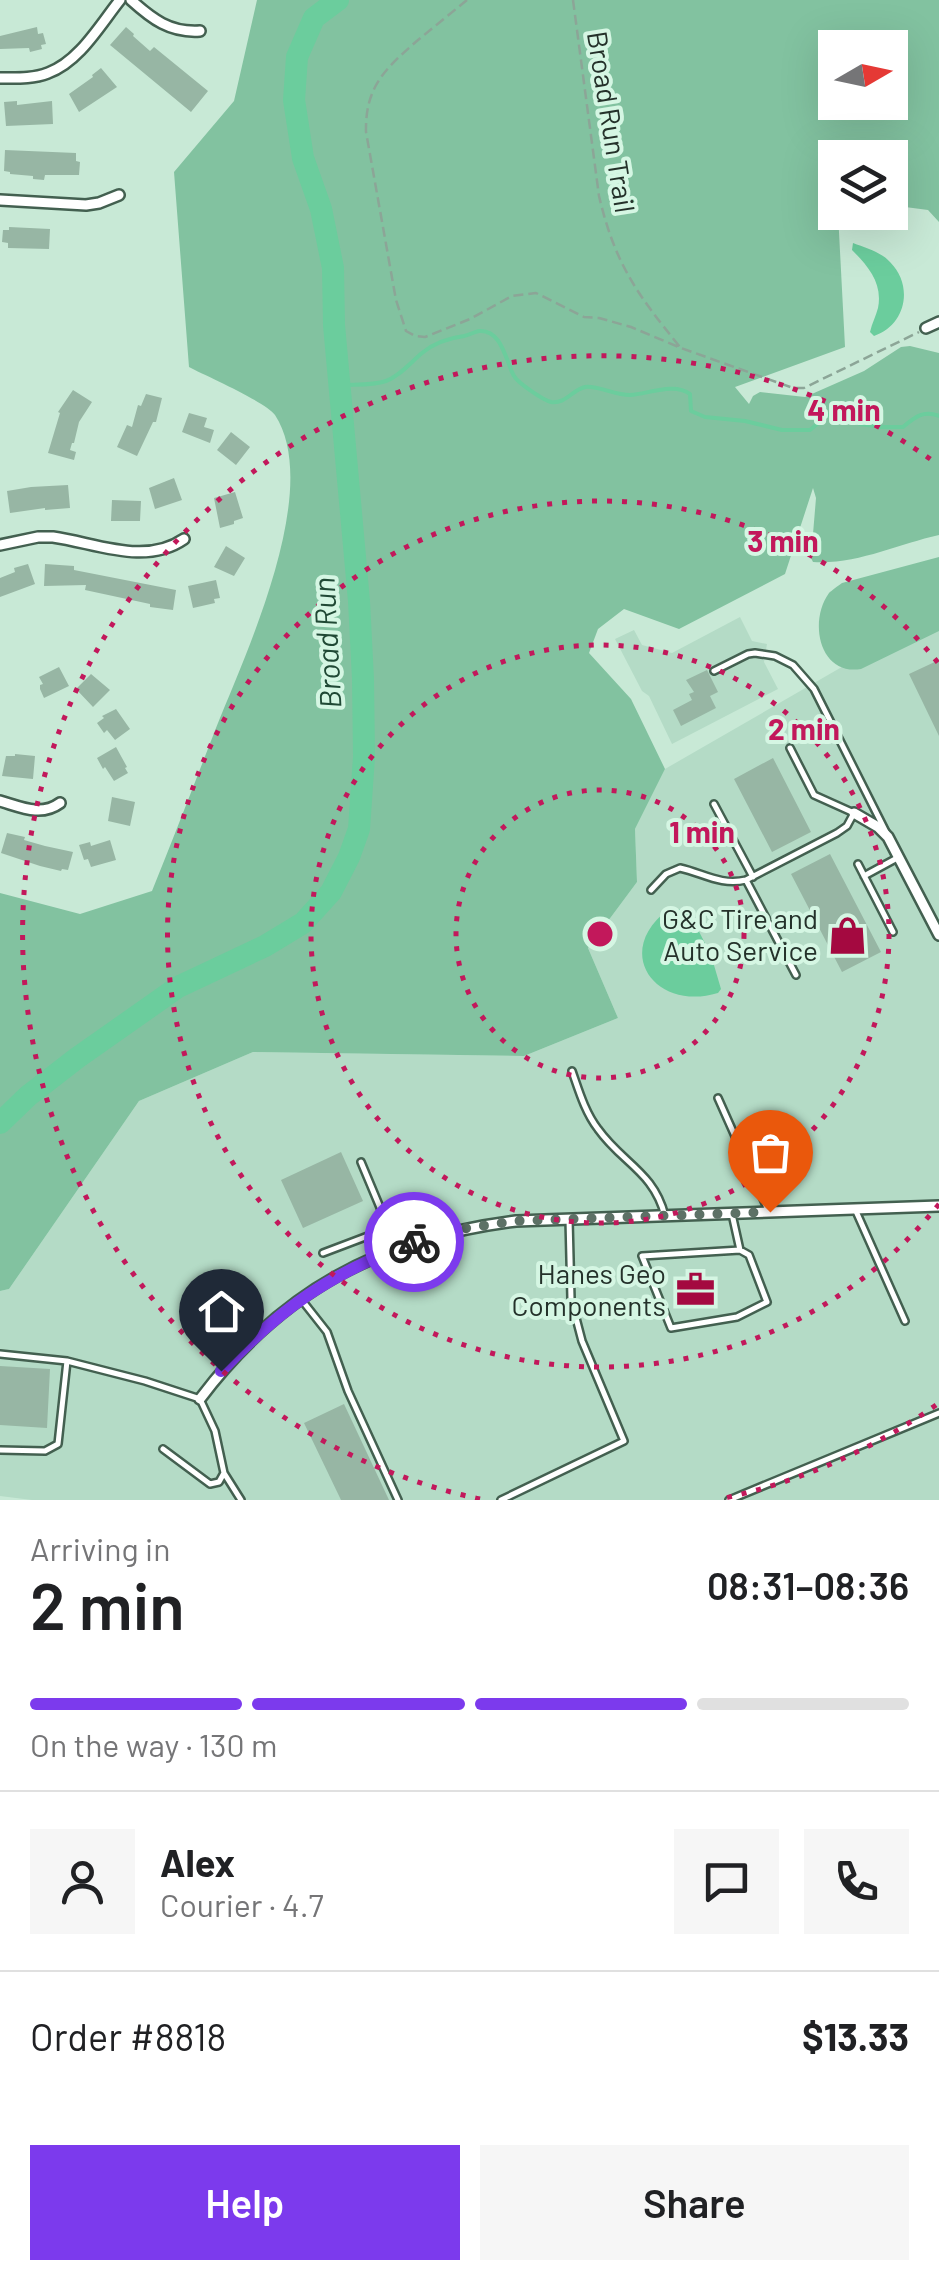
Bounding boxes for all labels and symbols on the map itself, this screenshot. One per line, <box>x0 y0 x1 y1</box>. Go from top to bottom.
street label: Broad Run Trail <box>581 29 643 215</box>
north arrow <box>818 30 908 120</box>
text: 4 min <box>807 391 881 427</box>
text: 3 min <box>747 522 819 558</box>
water label: Broad Run <box>305 577 347 710</box>
text: 2 min <box>768 710 840 746</box>
text: 1 min <box>669 813 735 849</box>
place label: G&C Tire and Auto Service <box>662 901 818 967</box>
shop icon: G&C Tire and Auto Service <box>827 914 869 956</box>
centre of rings <box>582 916 618 952</box>
pin <box>728 1110 813 1213</box>
courier <box>364 1192 464 1292</box>
place label: Hanes Geo Components <box>512 1256 666 1322</box>
pin <box>179 1269 264 1372</box>
office icon: Hanes Geo Components <box>675 1269 717 1311</box>

